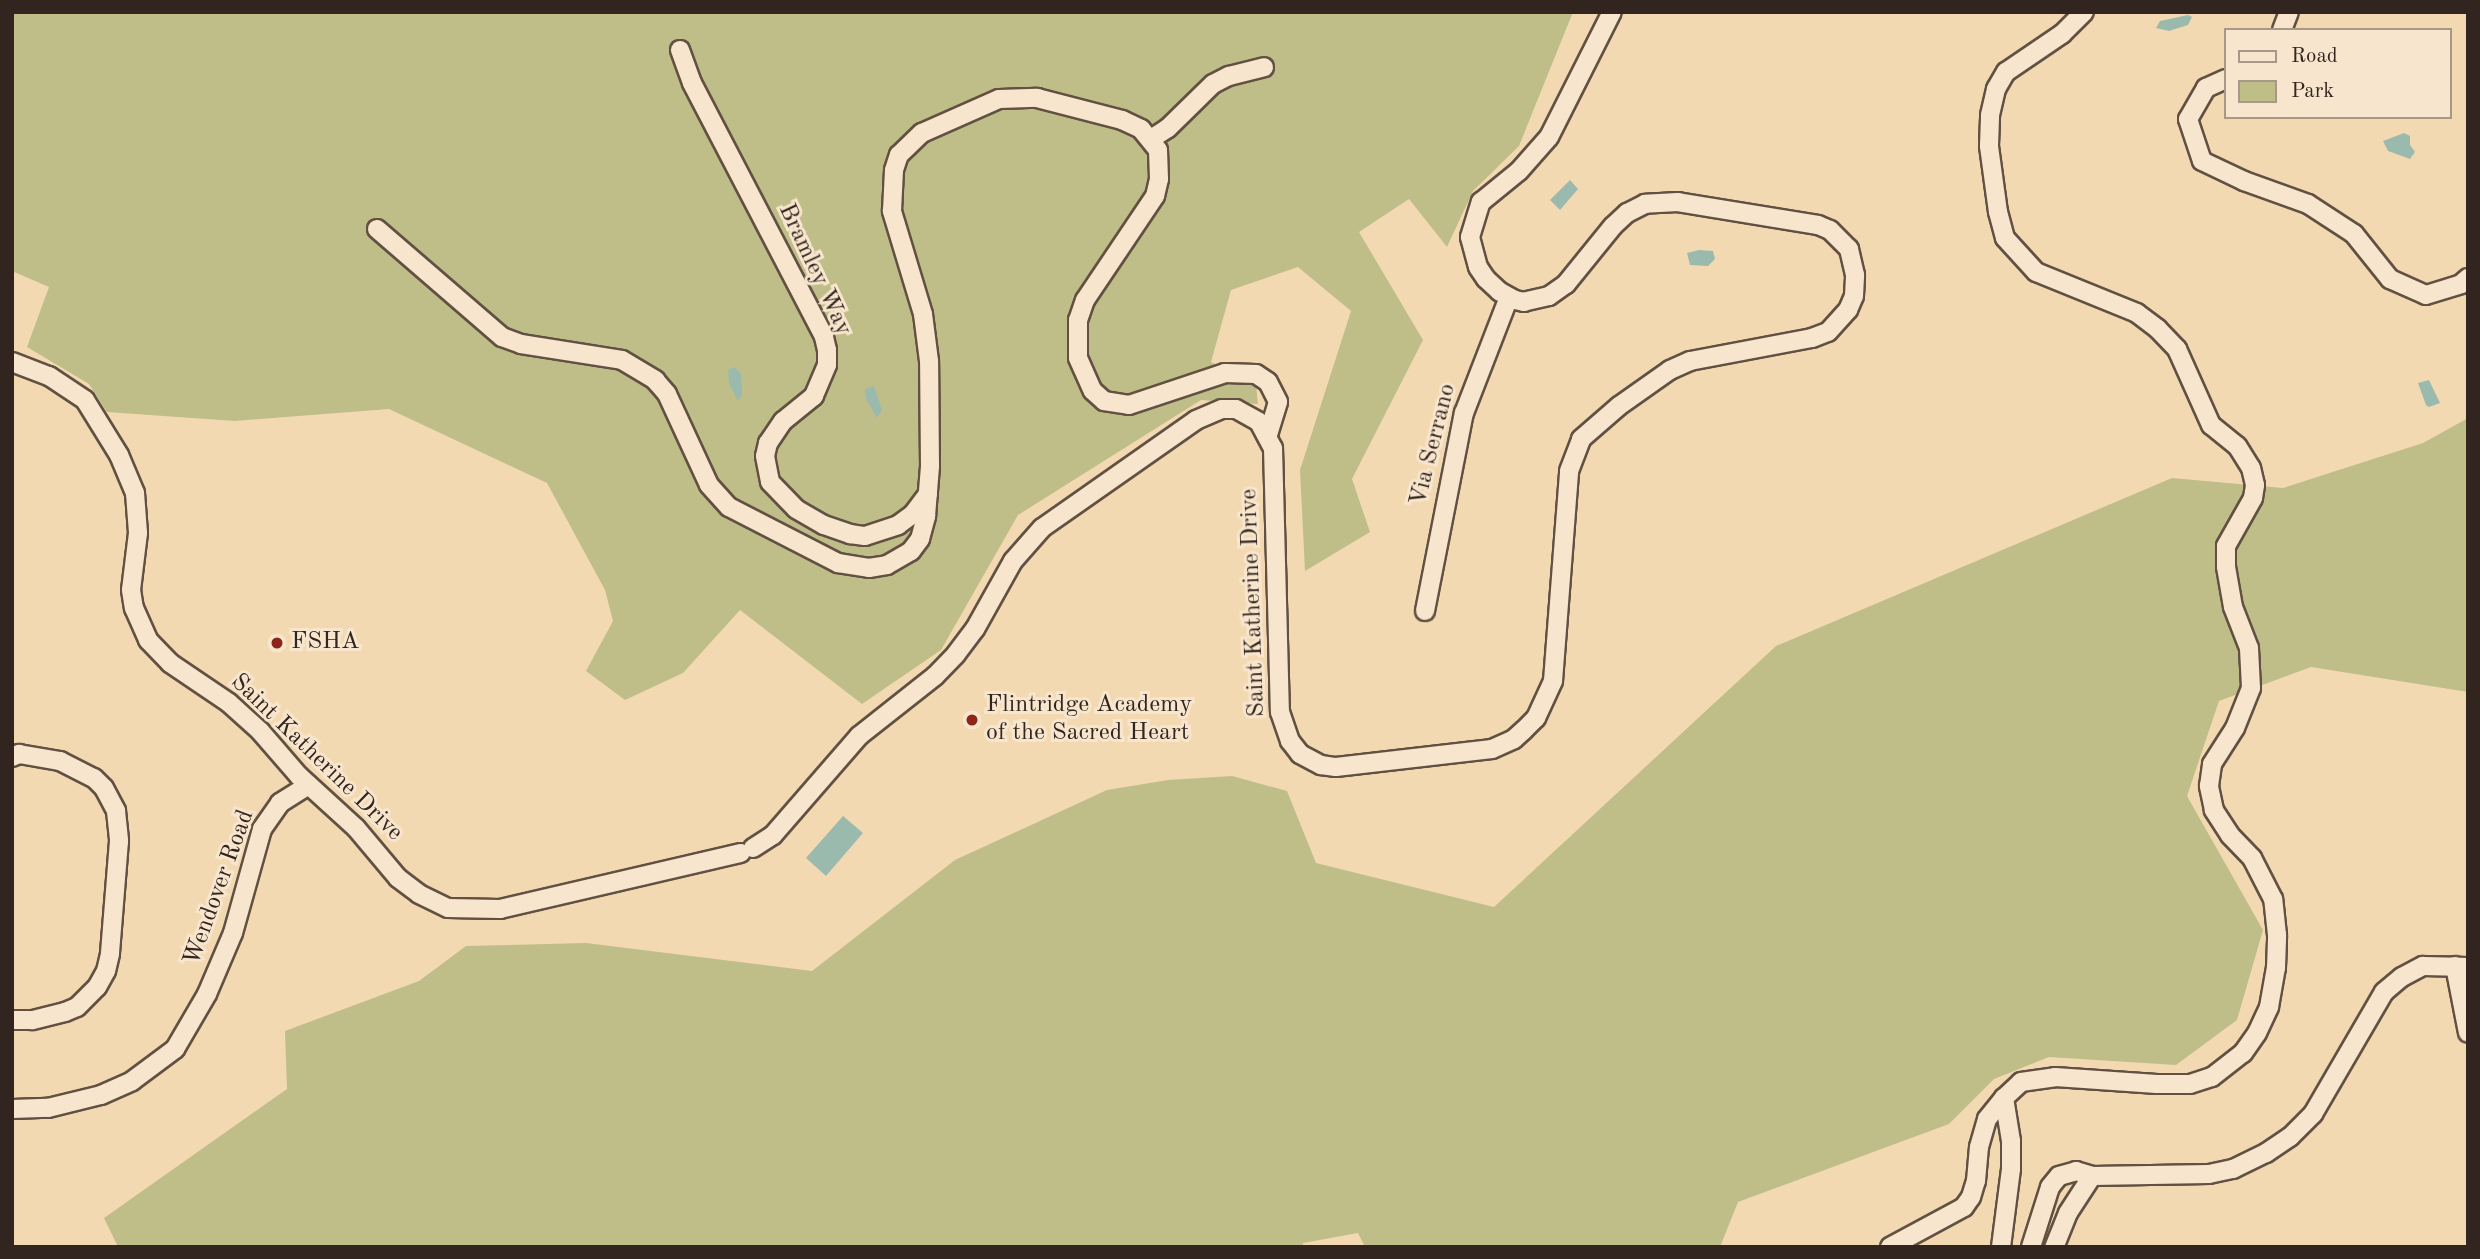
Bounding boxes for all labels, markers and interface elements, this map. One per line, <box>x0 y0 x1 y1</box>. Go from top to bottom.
legend <box>2224 28 2452 119</box>
text: Road <box>2291 46 2338 67</box>
text: Park <box>2291 81 2334 102</box>
street label: Bramley Way <box>771 199 857 341</box>
street label: Via Serrano <box>1405 381 1463 509</box>
street label: Saint Katherine Drive <box>1236 488 1272 718</box>
place label: FSHA <box>291 629 359 657</box>
marker: FSHA <box>269 635 285 651</box>
street label: Saint Katherine Drive <box>224 668 408 848</box>
place label: Flintridge Academy of the Sacred Heart <box>986 692 1192 748</box>
marker: Flintridge Academy of the Sacred Heart <box>964 712 980 728</box>
street label: Wendover Road <box>179 806 261 970</box>

